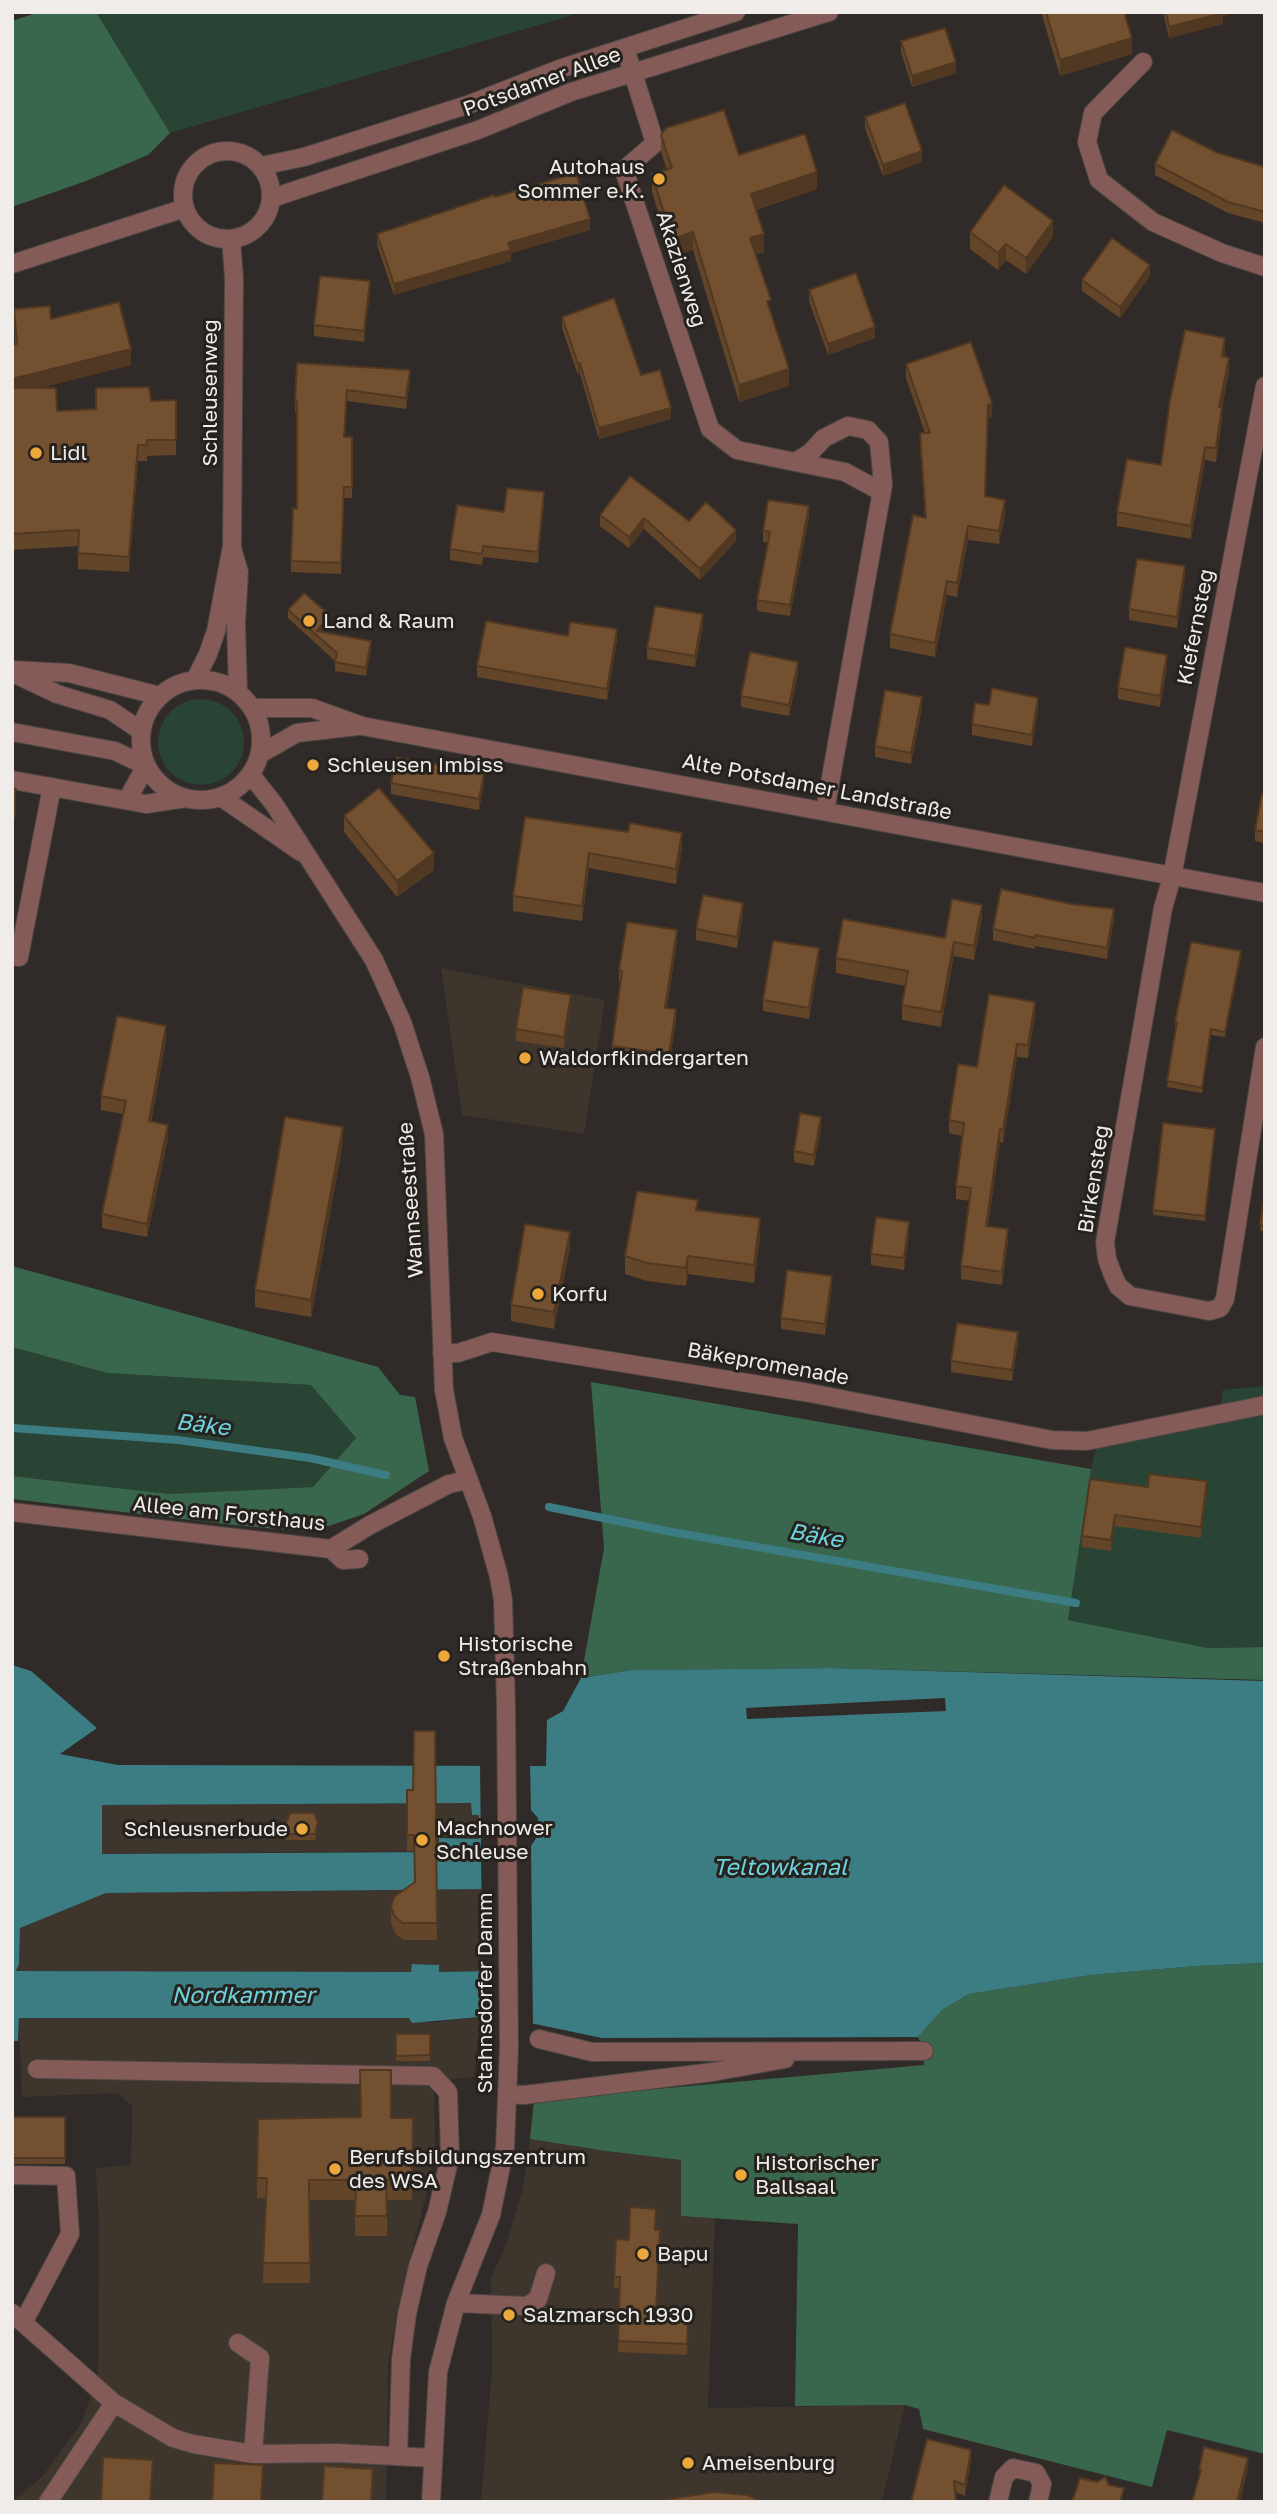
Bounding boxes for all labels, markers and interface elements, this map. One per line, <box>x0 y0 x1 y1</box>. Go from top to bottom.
street label: Potsdamer Allee <box>460 42 624 122</box>
place label: Autohaus Sommer e.K. <box>517 154 645 204</box>
marker: Autohaus Sommer e.K. <box>651 171 667 187</box>
street label: Akazienweg <box>650 208 712 330</box>
street label: Schleusenweg <box>197 319 223 467</box>
place label: Lidl <box>50 440 87 466</box>
marker: Lidl <box>28 445 44 461</box>
street label: Kiefernsteg <box>1172 567 1220 687</box>
place label: Land & Raum <box>323 608 455 634</box>
marker: Land & Raum <box>301 613 317 629</box>
street label: Alte Potsdamer Landstraße <box>680 748 954 826</box>
place label: Schleusen Imbiss <box>327 752 504 778</box>
marker: Schleusen Imbiss <box>305 757 321 773</box>
place label: Waldorfkindergarten <box>539 1045 749 1071</box>
marker: Waldorfkindergarten <box>517 1050 533 1066</box>
street label: Wannseestraße <box>393 1121 429 1279</box>
street label: Birkensteg <box>1073 1123 1115 1235</box>
place label: Korfu <box>552 1281 608 1307</box>
marker: Korfu <box>530 1286 546 1302</box>
street label: Bäkepromenade <box>685 1337 851 1391</box>
water label: Bäke <box>174 1408 232 1442</box>
street label: Allee am Forsthaus <box>132 1491 326 1537</box>
water label: Bäke <box>787 1518 845 1554</box>
place label: Historische Straßenbahn <box>458 1631 587 1681</box>
marker: Historische Straßenbahn <box>436 1648 452 1664</box>
place label: Machnower Schleuse <box>436 1815 553 1865</box>
place label: Schleusnerbude <box>124 1816 288 1842</box>
marker: Schleusnerbude <box>294 1821 310 1837</box>
marker: Machnower Schleuse <box>414 1832 430 1848</box>
water label: Teltowkanal <box>713 1854 847 1882</box>
street label: Stahnsdorfer Damm <box>472 1892 498 2094</box>
water label: Nordkammer <box>172 1982 314 2010</box>
place label: Berufsbildungszentrum des WSA <box>349 2144 586 2194</box>
place label: Historischer Ballsaal <box>755 2150 878 2200</box>
marker: Berufsbildungszentrum des WSA <box>327 2161 343 2177</box>
marker: Historischer Ballsaal <box>733 2167 749 2183</box>
place label: Bapu <box>657 2241 709 2267</box>
marker: Bapu <box>635 2246 651 2262</box>
place label: Salzmarsch 1930 <box>523 2302 694 2328</box>
marker: Salzmarsch 1930 <box>501 2307 517 2323</box>
place label: Ameisenburg <box>702 2450 835 2476</box>
marker: Ameisenburg <box>680 2455 696 2471</box>

